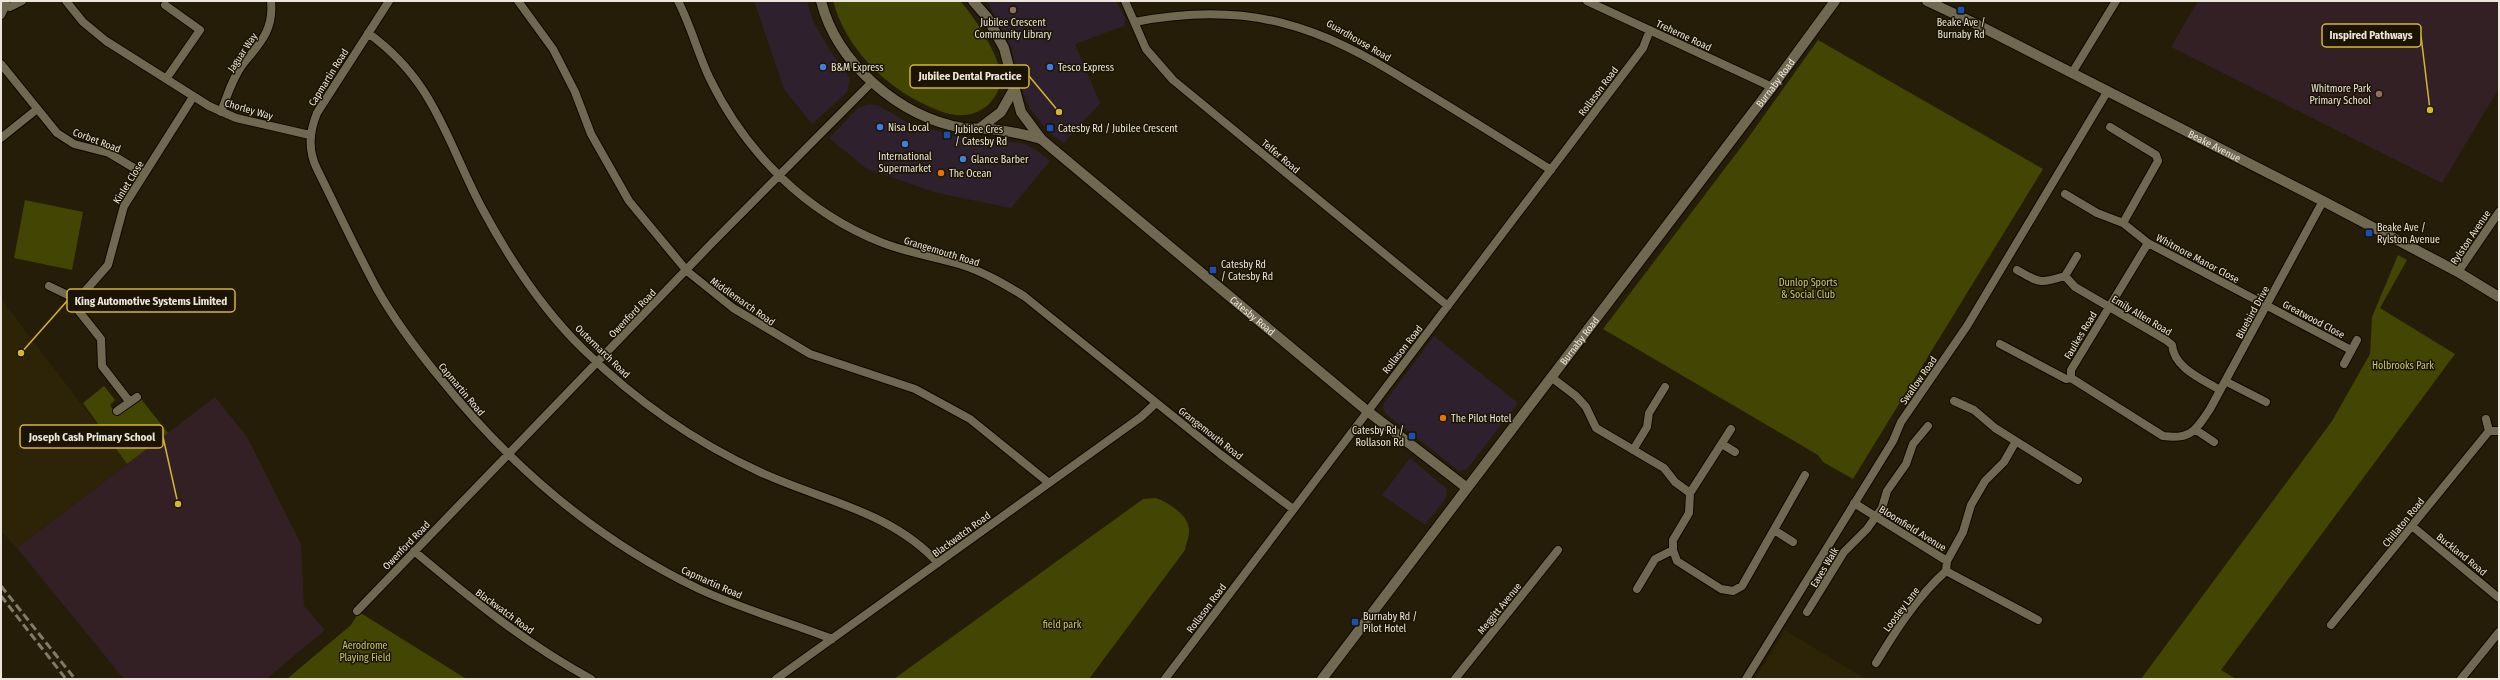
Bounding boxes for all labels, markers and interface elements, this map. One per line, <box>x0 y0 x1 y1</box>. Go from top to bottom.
marker: Jubilee Crescent Community Library <box>1008 5 1018 15</box>
marker: Beake Ave / Burnaby Rd <box>1956 5 1966 15</box>
place label: Jubilee Crescent Community Library <box>975 17 1052 41</box>
place label: Beake Ave / Burnaby Rd <box>1937 17 1985 41</box>
street label: Guardhouse Road <box>1324 18 1393 64</box>
street label: Treherne Road <box>1654 18 1713 54</box>
callout: Inspired Pathways <box>2322 24 2421 47</box>
text: Inspired Pathways <box>2329 29 2413 42</box>
street label: Jaguar Way <box>225 30 261 74</box>
street label: Capmartin Road <box>306 47 351 108</box>
street label: Burnaby Road <box>1754 57 1798 110</box>
marker: B&M Express <box>818 62 828 72</box>
place label: B&M Express <box>831 62 884 74</box>
marker: Tesco Express <box>1045 62 1055 72</box>
place label: Tesco Express <box>1058 62 1114 74</box>
callout: Jubilee Dental Practice <box>910 65 1029 88</box>
street label: Rollason Road <box>1576 65 1621 119</box>
text: Jubilee Dental Practice <box>917 70 1022 83</box>
place label: Whitmore Park Primary School <box>2309 83 2371 107</box>
marker: Whitmore Park Primary School <box>2374 89 2384 99</box>
street label: Chorley Way <box>223 97 275 123</box>
marker: Nisa Local <box>875 122 885 132</box>
place label: Nisa Local <box>888 122 929 134</box>
marker: Catesby Rd / Jubilee Crescent <box>1045 123 1055 133</box>
place label: Catesby Rd / Jubilee Crescent <box>1058 123 1179 135</box>
place label: Jubilee Cres / Catesby Rd <box>955 124 1007 148</box>
street label: Corbet Road <box>71 126 122 156</box>
street label: Beake Avenue <box>2186 128 2242 165</box>
marker: Jubilee Cres / Catesby Rd <box>942 130 952 140</box>
street label: Telfer Road <box>1259 137 1302 176</box>
marker: International Supermarket <box>900 139 910 149</box>
place label: International Supermarket <box>878 151 932 175</box>
marker: Glance Barber <box>958 154 968 164</box>
place label: Glance Barber <box>971 154 1029 166</box>
street label: Kinlet Close <box>111 159 147 206</box>
marker: The Ocean <box>936 168 946 178</box>
place label: The Ocean <box>949 168 992 180</box>
street label: Rylston Avenue <box>2448 208 2493 267</box>
place label: Beake Ave / Rylston Avenue <box>2377 222 2440 246</box>
marker: Beake Ave / Rylston Avenue <box>2364 228 2374 238</box>
street label: Whitmore Manor Close <box>2154 232 2241 286</box>
street label: Grangemouth Road <box>902 235 981 269</box>
place label: Catesby Rd / Catesby Rd <box>1221 259 1273 283</box>
marker: Catesby Rd / Catesby Rd <box>1208 265 1218 275</box>
street label: Middlemarch Road <box>708 275 777 329</box>
park label: Dunlop Sports & Social Club <box>1779 277 1837 301</box>
street label: Bluebird Drive <box>2234 284 2272 341</box>
street label: Owenford Road <box>607 287 659 340</box>
callout: King Automotive Systems Limited <box>67 289 235 312</box>
street label: Emily Allen Road <box>2109 293 2174 338</box>
street label: Catesby Road <box>1227 294 1277 339</box>
text: King Automotive Systems Limited <box>75 295 227 308</box>
street label: Greatwood Close <box>2280 298 2347 341</box>
street label: Faulkes Road <box>2062 310 2100 362</box>
street label: Burnaby Road <box>1558 315 1602 368</box>
street label: Outermarch Road <box>572 323 632 381</box>
street label: Rollason Road <box>1380 323 1426 376</box>
street label: Swallow Road <box>1898 354 1940 407</box>
park label: Holbrooks Park <box>2372 360 2434 372</box>
street label: Capmartin Road <box>436 361 487 419</box>
street label: Grangemouth Road <box>1176 405 1245 463</box>
marker: The Pilot Hotel <box>1438 413 1448 423</box>
place label: The Pilot Hotel <box>1451 413 1512 425</box>
callout: Joseph Cash Primary School <box>20 425 163 448</box>
place label: Catesby Rd / Rollason Rd <box>1352 425 1404 449</box>
text: Joseph Cash Primary School <box>28 431 156 444</box>
marker: Catesby Rd / Rollason Rd <box>1407 431 1417 441</box>
street label: Chillaton Road <box>2380 496 2427 550</box>
street label: Bloomfield Avenue <box>1877 503 1948 554</box>
street label: Blackwatch Road <box>930 510 993 560</box>
street label: Owenford Road <box>381 519 433 572</box>
street label: Buckland Road <box>2434 531 2489 579</box>
street label: Eaves Walk <box>1808 545 1842 590</box>
street label: Capmartin Road <box>679 564 744 602</box>
street label: Meggitt Avenue <box>1475 580 1524 637</box>
street label: Rollason Road <box>1184 582 1229 636</box>
street label: Loosley Lane <box>1881 585 1923 634</box>
street label: Blackwatch Road <box>473 587 536 637</box>
place label: Burnaby Rd / Pilot Hotel <box>1363 611 1417 635</box>
marker: Burnaby Rd / Pilot Hotel <box>1350 617 1360 627</box>
park label: field park <box>1043 619 1082 631</box>
park label: Aerodrome Playing Field <box>339 640 391 664</box>

